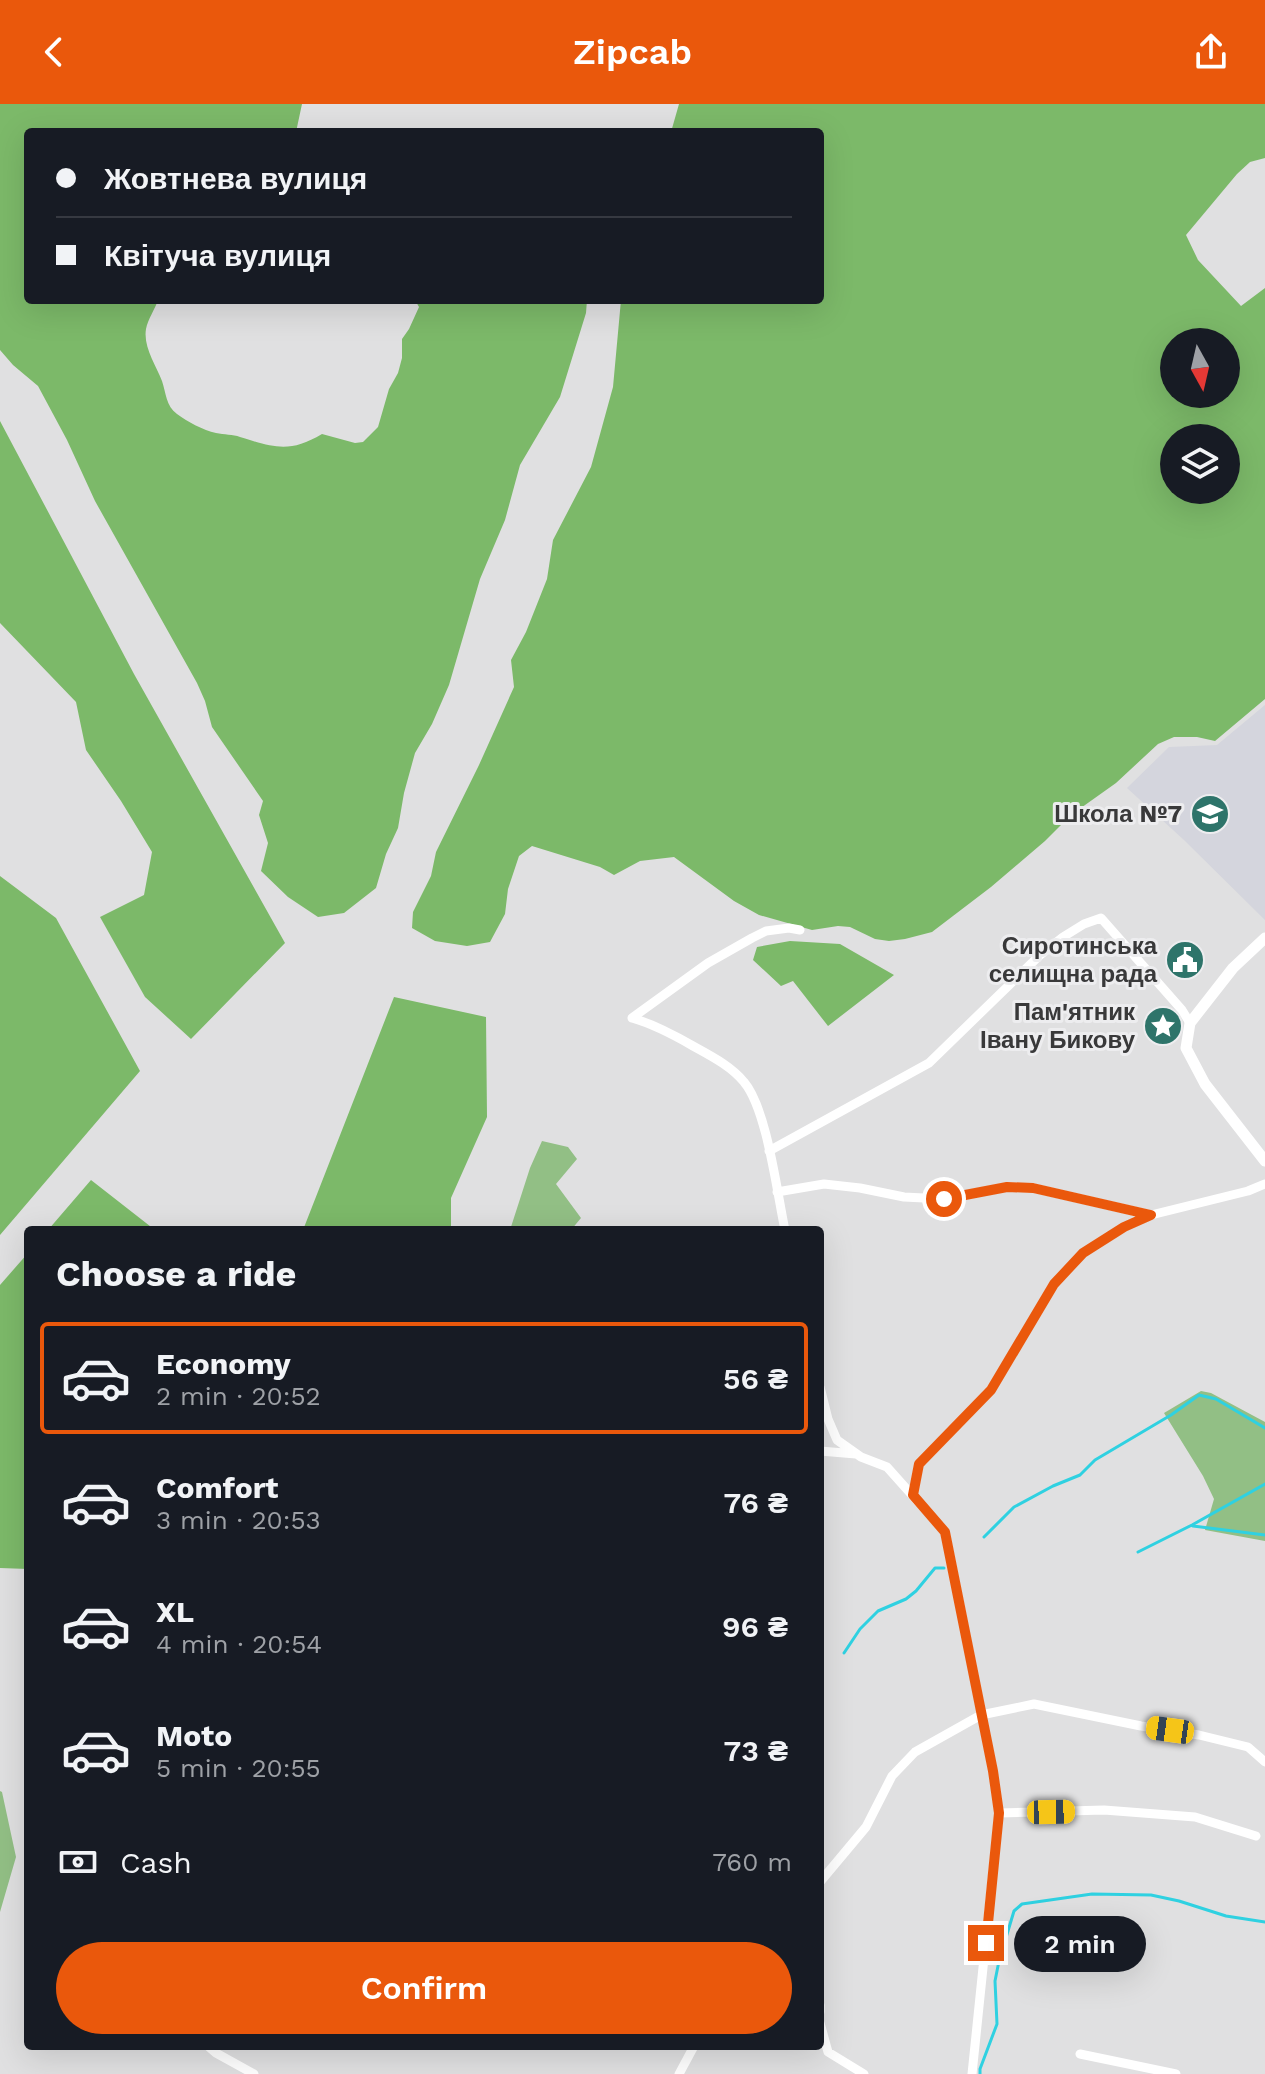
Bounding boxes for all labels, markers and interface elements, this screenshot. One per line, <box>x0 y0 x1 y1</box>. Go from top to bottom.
icon: back <box>32 30 76 74</box>
icon: share <box>1189 30 1233 74</box>
text: Zipcab <box>573 31 692 73</box>
text: Жовтнева вулиця <box>104 161 367 196</box>
text: Квітуча вулиця <box>104 238 331 273</box>
north arrow <box>1160 328 1240 408</box>
map controls <box>1160 328 1240 504</box>
button: layers <box>1160 424 1240 504</box>
school or university icon: Школа №7 <box>1189 793 1231 835</box>
place label: Школа №7 <box>1054 800 1182 828</box>
place label: Сиротинська селищна рада <box>989 932 1158 988</box>
public building icon: Сиротинська селищна рада <box>1164 939 1206 981</box>
place label: Пам'ятник Івану Бикову <box>980 998 1136 1054</box>
place icon: Пам'ятник Івану Бикову <box>1142 1005 1184 1047</box>
route start <box>926 1181 962 1217</box>
text: Choose a ride <box>56 1253 296 1295</box>
icon: car <box>60 1342 132 1414</box>
text: Economy <box>156 1346 291 1381</box>
text: 56 ₴ <box>723 1361 788 1396</box>
text: 2 min · 20:52 <box>156 1381 321 1411</box>
icon: car <box>60 1466 132 1538</box>
text: Comfort <box>156 1470 278 1505</box>
text: 76 ₴ <box>723 1485 788 1520</box>
text: 3 min · 20:53 <box>156 1505 321 1535</box>
icon: car <box>60 1590 132 1662</box>
text: XL <box>156 1594 194 1629</box>
text: 96 ₴ <box>722 1609 788 1644</box>
text: 4 min · 20:54 <box>156 1629 322 1659</box>
icon: car <box>60 1714 132 1786</box>
car <box>1145 1715 1195 1745</box>
text: Moto <box>156 1718 232 1753</box>
text: 73 ₴ <box>723 1733 788 1768</box>
text: 5 min · 20:55 <box>156 1753 321 1783</box>
car <box>1027 1800 1075 1824</box>
icon: cash <box>56 1840 100 1884</box>
text: Cash <box>120 1845 192 1880</box>
text: 760 m <box>712 1847 792 1877</box>
callout: 2 min <box>1014 1915 1146 1971</box>
route end <box>968 1925 1004 1961</box>
text: 2 min <box>1044 1929 1116 1959</box>
button: Confirm <box>56 1942 792 2034</box>

